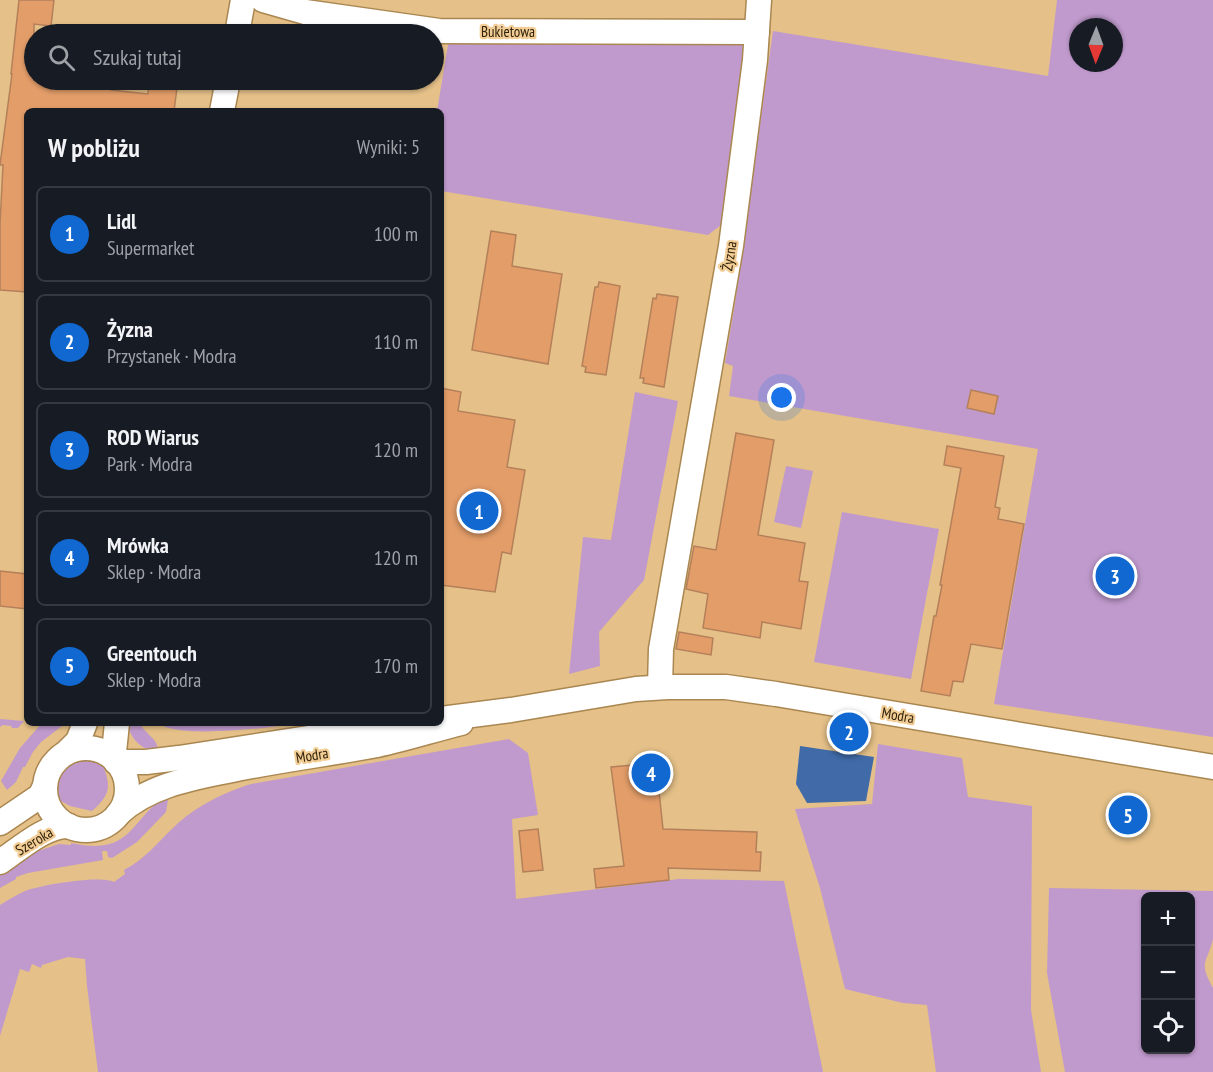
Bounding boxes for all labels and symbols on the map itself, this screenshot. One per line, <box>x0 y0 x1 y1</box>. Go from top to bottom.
north arrow <box>1069 18 1123 72</box>
street label: Bukietowa <box>481 22 535 41</box>
street label: Żyzna <box>717 240 741 272</box>
your location <box>767 383 796 412</box>
pin: 1 <box>460 488 498 534</box>
pin: 3 <box>1096 554 1134 598</box>
street label: Modra <box>880 703 916 727</box>
pin: 2 <box>830 710 868 754</box>
street label: Modra <box>294 743 330 767</box>
pin: 4 <box>632 750 670 796</box>
pin: 5 <box>1108 792 1148 838</box>
street label: Szeroka <box>12 822 56 860</box>

